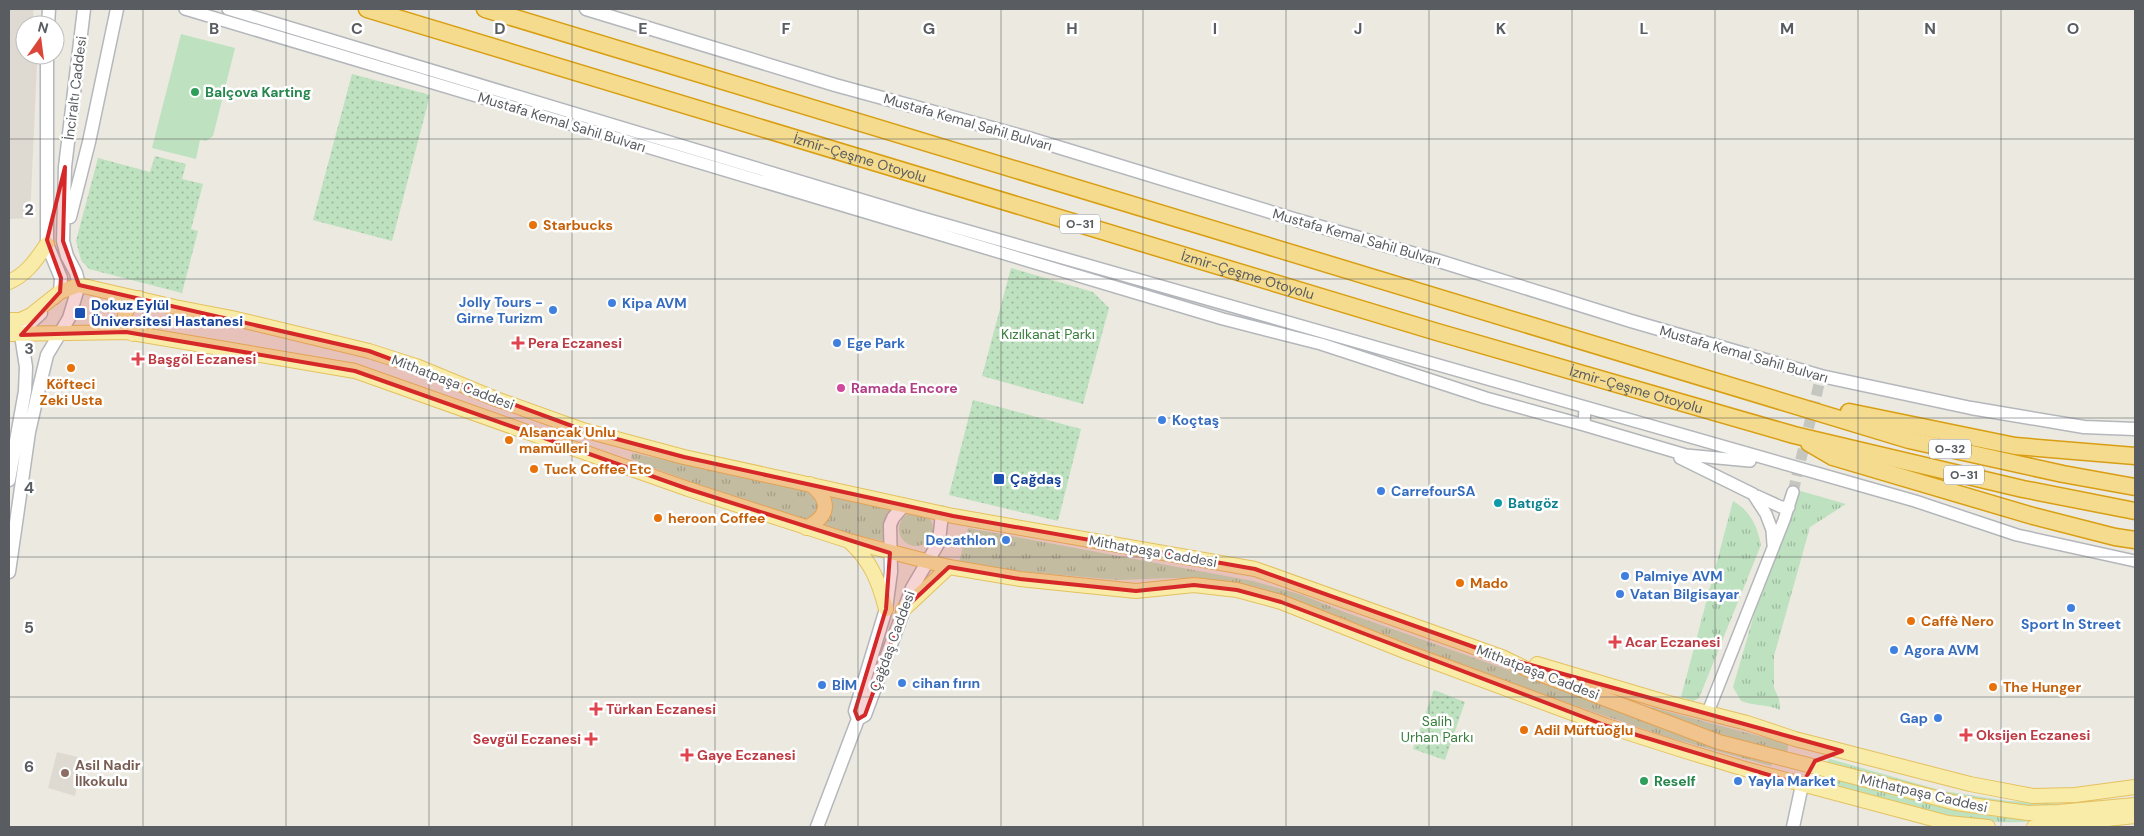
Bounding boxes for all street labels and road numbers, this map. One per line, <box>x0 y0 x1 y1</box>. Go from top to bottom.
street label: İnciraltı Caddesi <box>60 35 90 141</box>
street label: Mustafa Kemal Sahil Bulvarı <box>476 88 648 156</box>
street label: Mustafa Kemal Sahil Bulvarı <box>882 89 1054 155</box>
street label: İzmir-Çeşme Otoyolu <box>791 129 929 186</box>
street label: Mustafa Kemal Sahil Bulvarı <box>1271 204 1443 270</box>
road number: O-31 <box>1060 214 1100 233</box>
street label: İzmir-Çeşme Otoyolu <box>1179 246 1316 303</box>
street label: Mustafa Kemal Sahil Bulvarı <box>1658 321 1830 387</box>
street label: Mithatpaşa Caddesi <box>389 350 517 414</box>
street label: İzmir-Çeşme Otoyolu <box>1567 362 1705 417</box>
road number: O-32 <box>1929 439 1971 458</box>
road number: O-31 <box>1944 466 1984 484</box>
street label: Mithatpaşa Caddesi <box>1087 531 1219 571</box>
street label: Çağdaş Caddesi <box>865 588 919 694</box>
street label: Mithatpaşa Caddesi <box>1474 640 1602 704</box>
street label: Mithatpaşa Caddesi <box>1859 770 1989 816</box>

